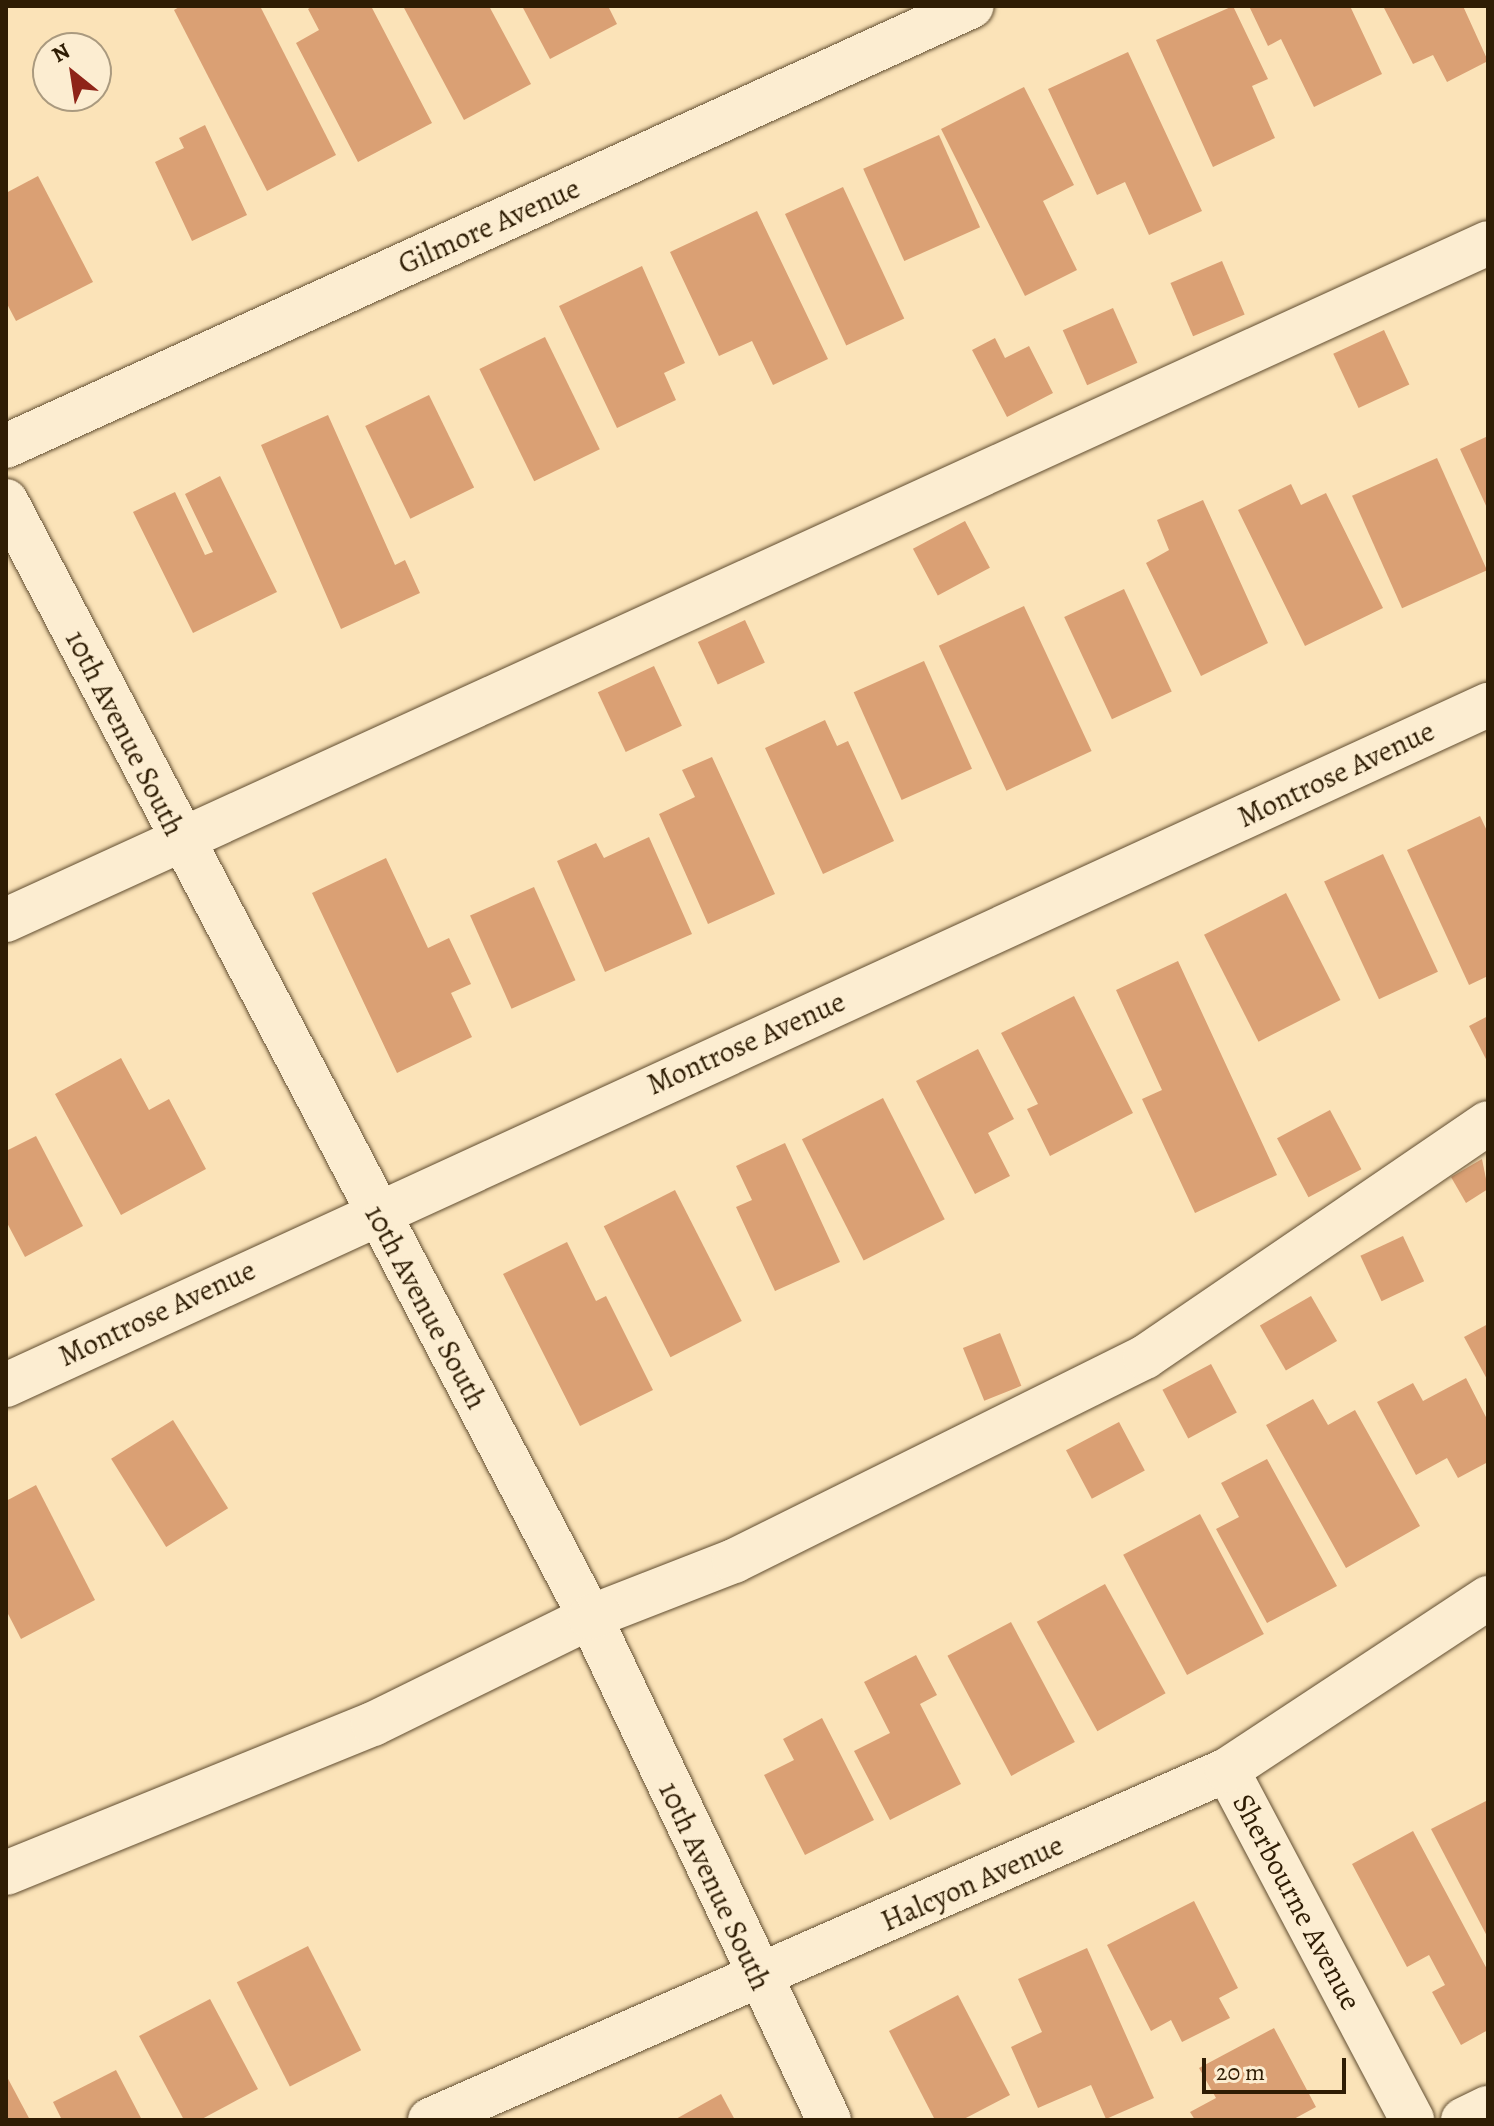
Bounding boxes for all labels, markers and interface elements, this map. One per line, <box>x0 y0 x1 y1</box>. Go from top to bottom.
north arrow <box>32 32 112 112</box>
text: N <box>47 36 75 70</box>
street label: Gilmore Avenue <box>393 170 585 282</box>
street label: 10th Avenue South <box>58 624 192 842</box>
street label: Montrose Avenue <box>1232 713 1440 835</box>
street label: Montrose Avenue <box>641 983 851 1103</box>
street label: 10th Avenue South <box>357 1199 495 1415</box>
street label: Montrose Avenue <box>53 1252 261 1374</box>
street label: 10th Avenue South <box>651 1776 779 1996</box>
street label: Sherbourne Avenue <box>1225 1788 1369 2016</box>
street label: Halcyon Avenue <box>875 1827 1069 1939</box>
scale bar <box>1206 2042 1350 2092</box>
text: 20 m <box>1216 2056 1265 2088</box>

